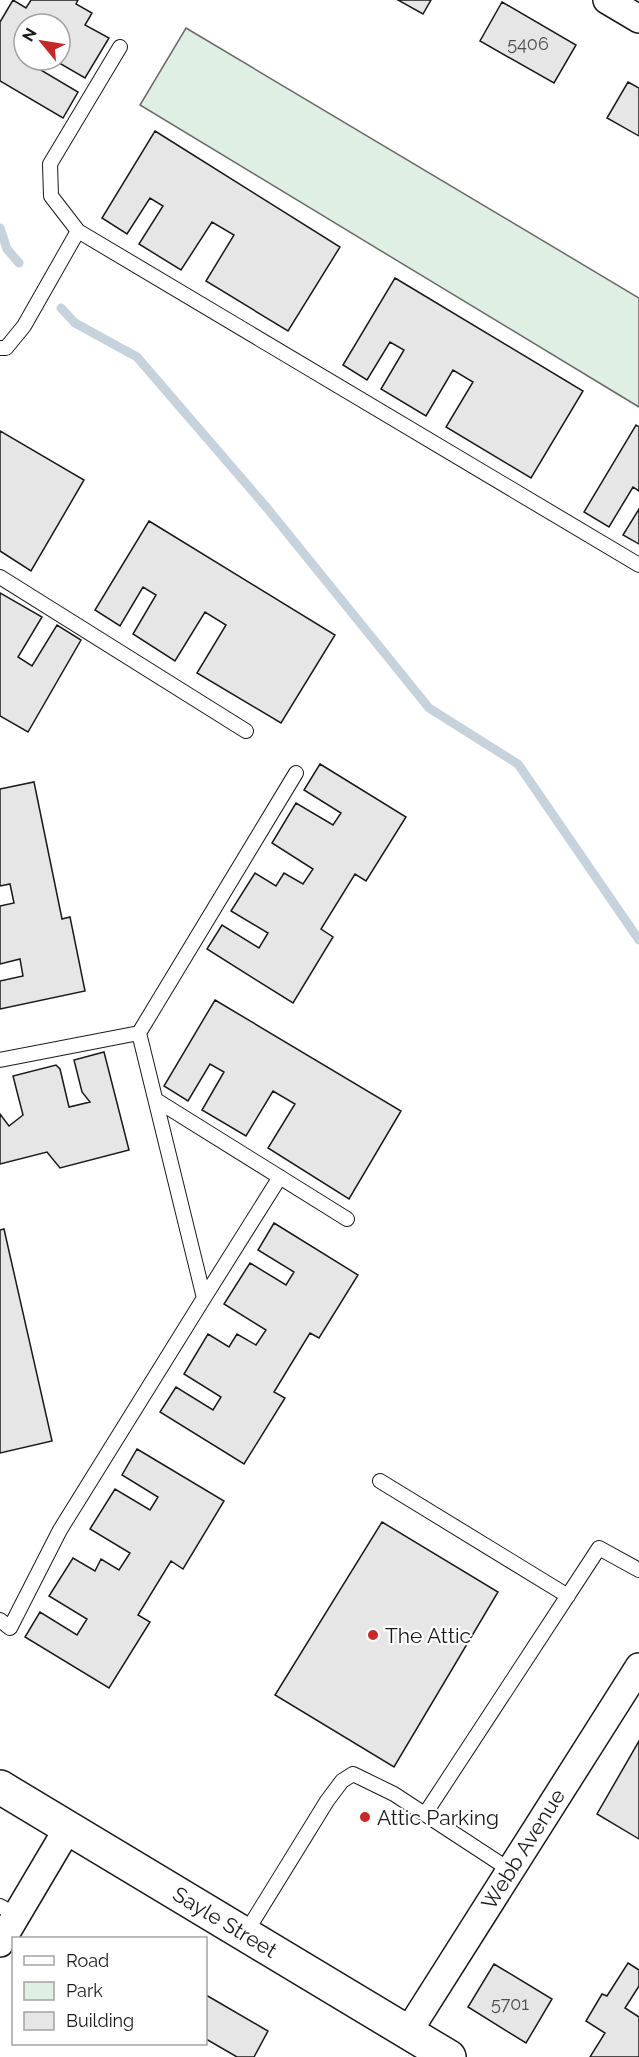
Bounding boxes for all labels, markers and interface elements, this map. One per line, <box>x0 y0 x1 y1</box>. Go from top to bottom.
north arrow <box>12 12 72 72</box>
text: N <box>18 25 41 45</box>
house number: 5406 <box>507 33 549 54</box>
place label: The Attic <box>385 1623 471 1648</box>
marker: The Attic <box>366 1628 380 1642</box>
street label: Webb Avenue <box>476 1784 570 1914</box>
place label: Attic Parking <box>377 1805 499 1830</box>
marker: Attic Parking <box>358 1810 372 1824</box>
street label: Sayle Street <box>168 1881 282 1963</box>
legend <box>12 1937 207 2045</box>
text: Road <box>66 1950 109 1971</box>
text: Park <box>66 1980 103 2001</box>
house number: 5701 <box>491 1993 529 2014</box>
text: Building <box>66 2010 134 2031</box>

